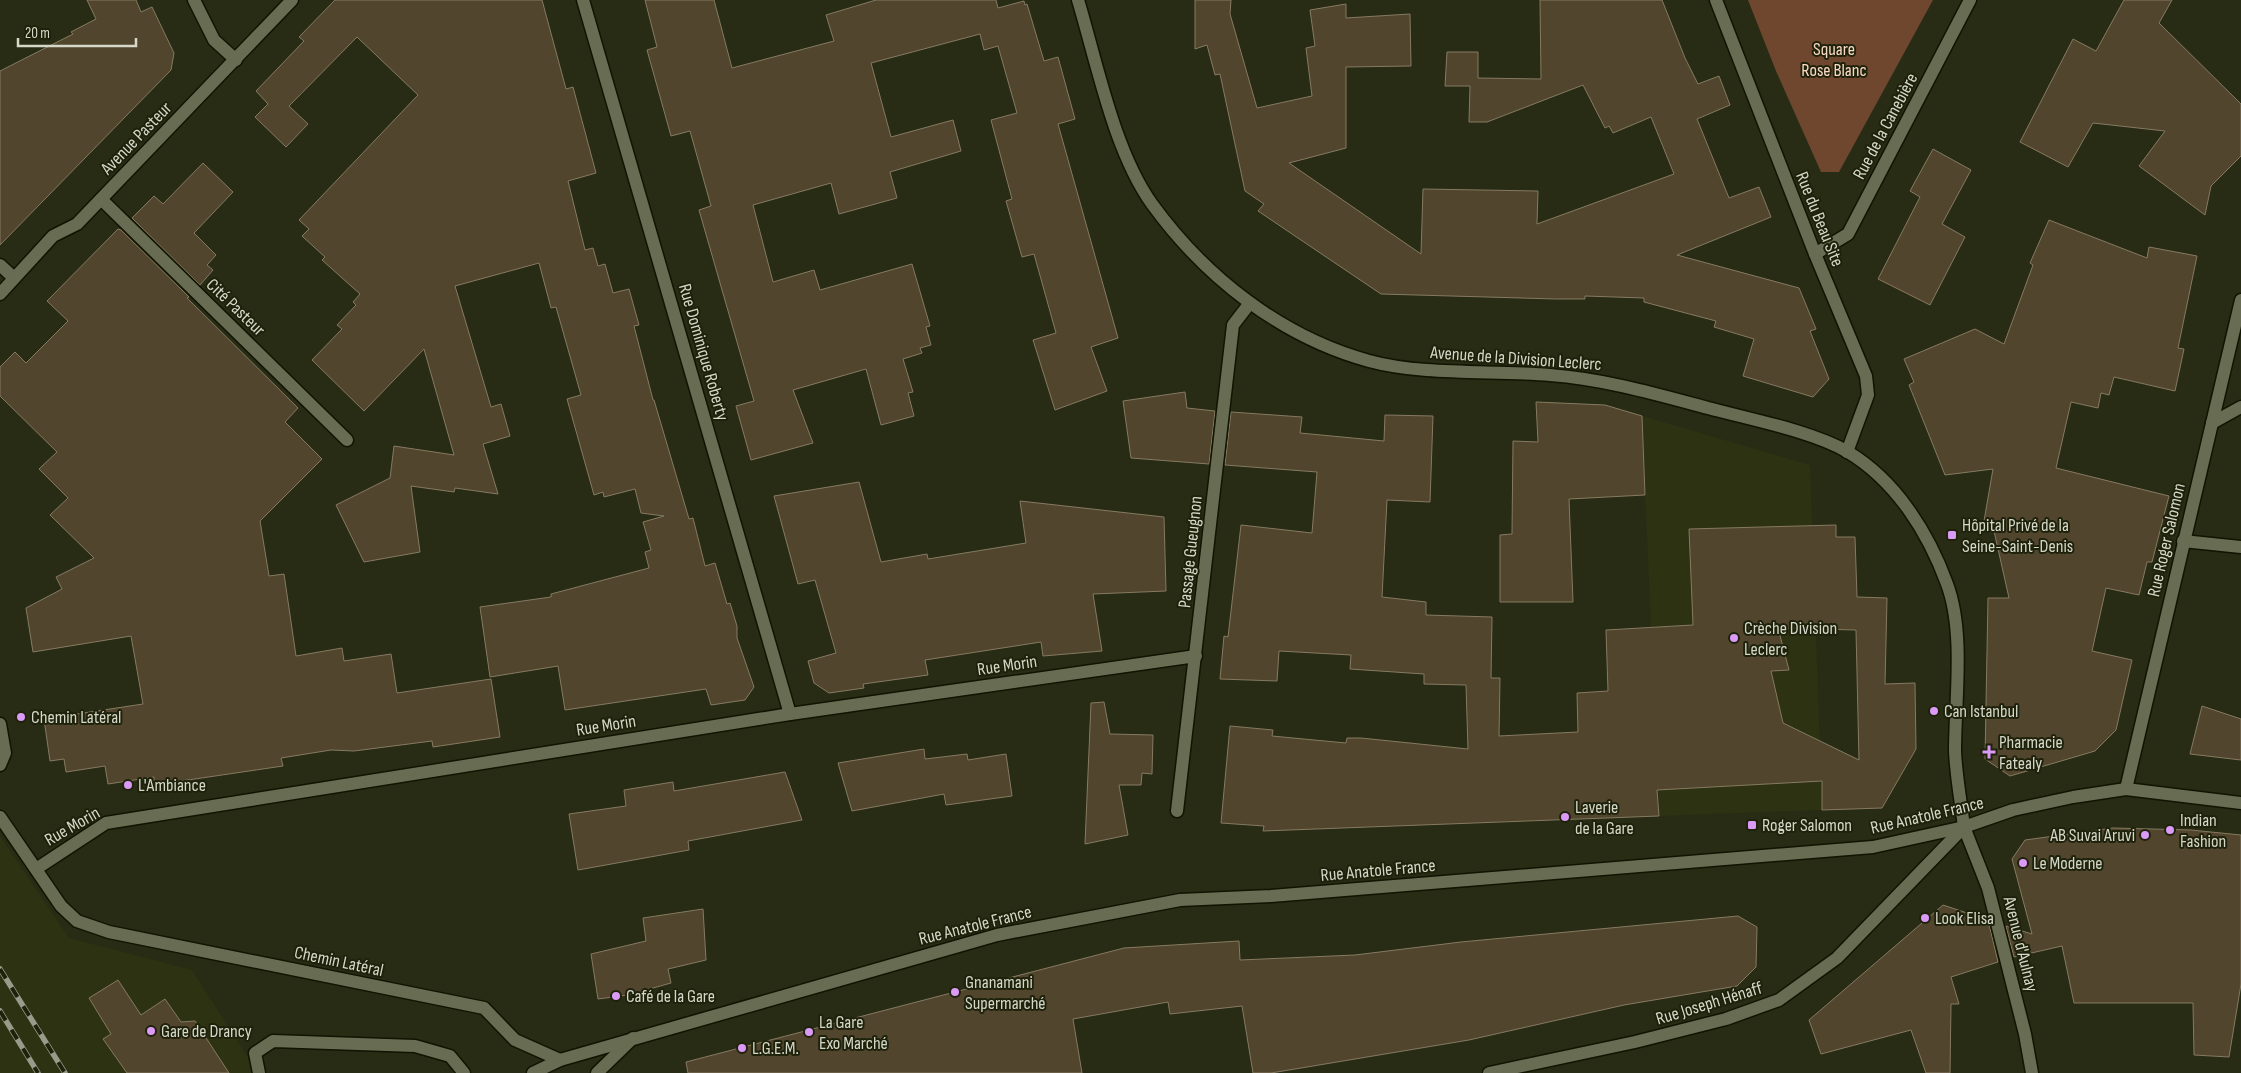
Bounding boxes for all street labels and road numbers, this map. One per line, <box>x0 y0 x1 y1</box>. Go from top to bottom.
street label: Rue de la Canebière <box>1849 70 1922 183</box>
street label: Avenue Pasteur <box>96 98 176 180</box>
street label: Rue du Beau Site <box>1791 169 1848 269</box>
street label: Cité Pasteur <box>202 274 269 340</box>
street label: Rue Dominique Roberty <box>674 281 733 423</box>
street label: Avenue de la Division Leclerc <box>1429 342 1602 375</box>
street label: Rue Roger Salomon <box>2143 481 2190 599</box>
street label: Passage Gueugnon <box>1174 495 1207 609</box>
street label: Rue Morin <box>976 651 1038 680</box>
street label: Rue Morin <box>575 710 638 741</box>
street label: Rue Anatole France <box>1868 792 1986 839</box>
street label: Rue Morin <box>41 802 104 851</box>
street label: Rue Anatole France <box>1320 855 1437 886</box>
street label: Avenue d'Aulnay <box>1998 893 2042 994</box>
street label: Rue Anatole France <box>917 901 1034 950</box>
street label: Chemin Latéral <box>292 942 385 981</box>
street label: Rue Joseph Hénaff <box>1653 977 1766 1030</box>

